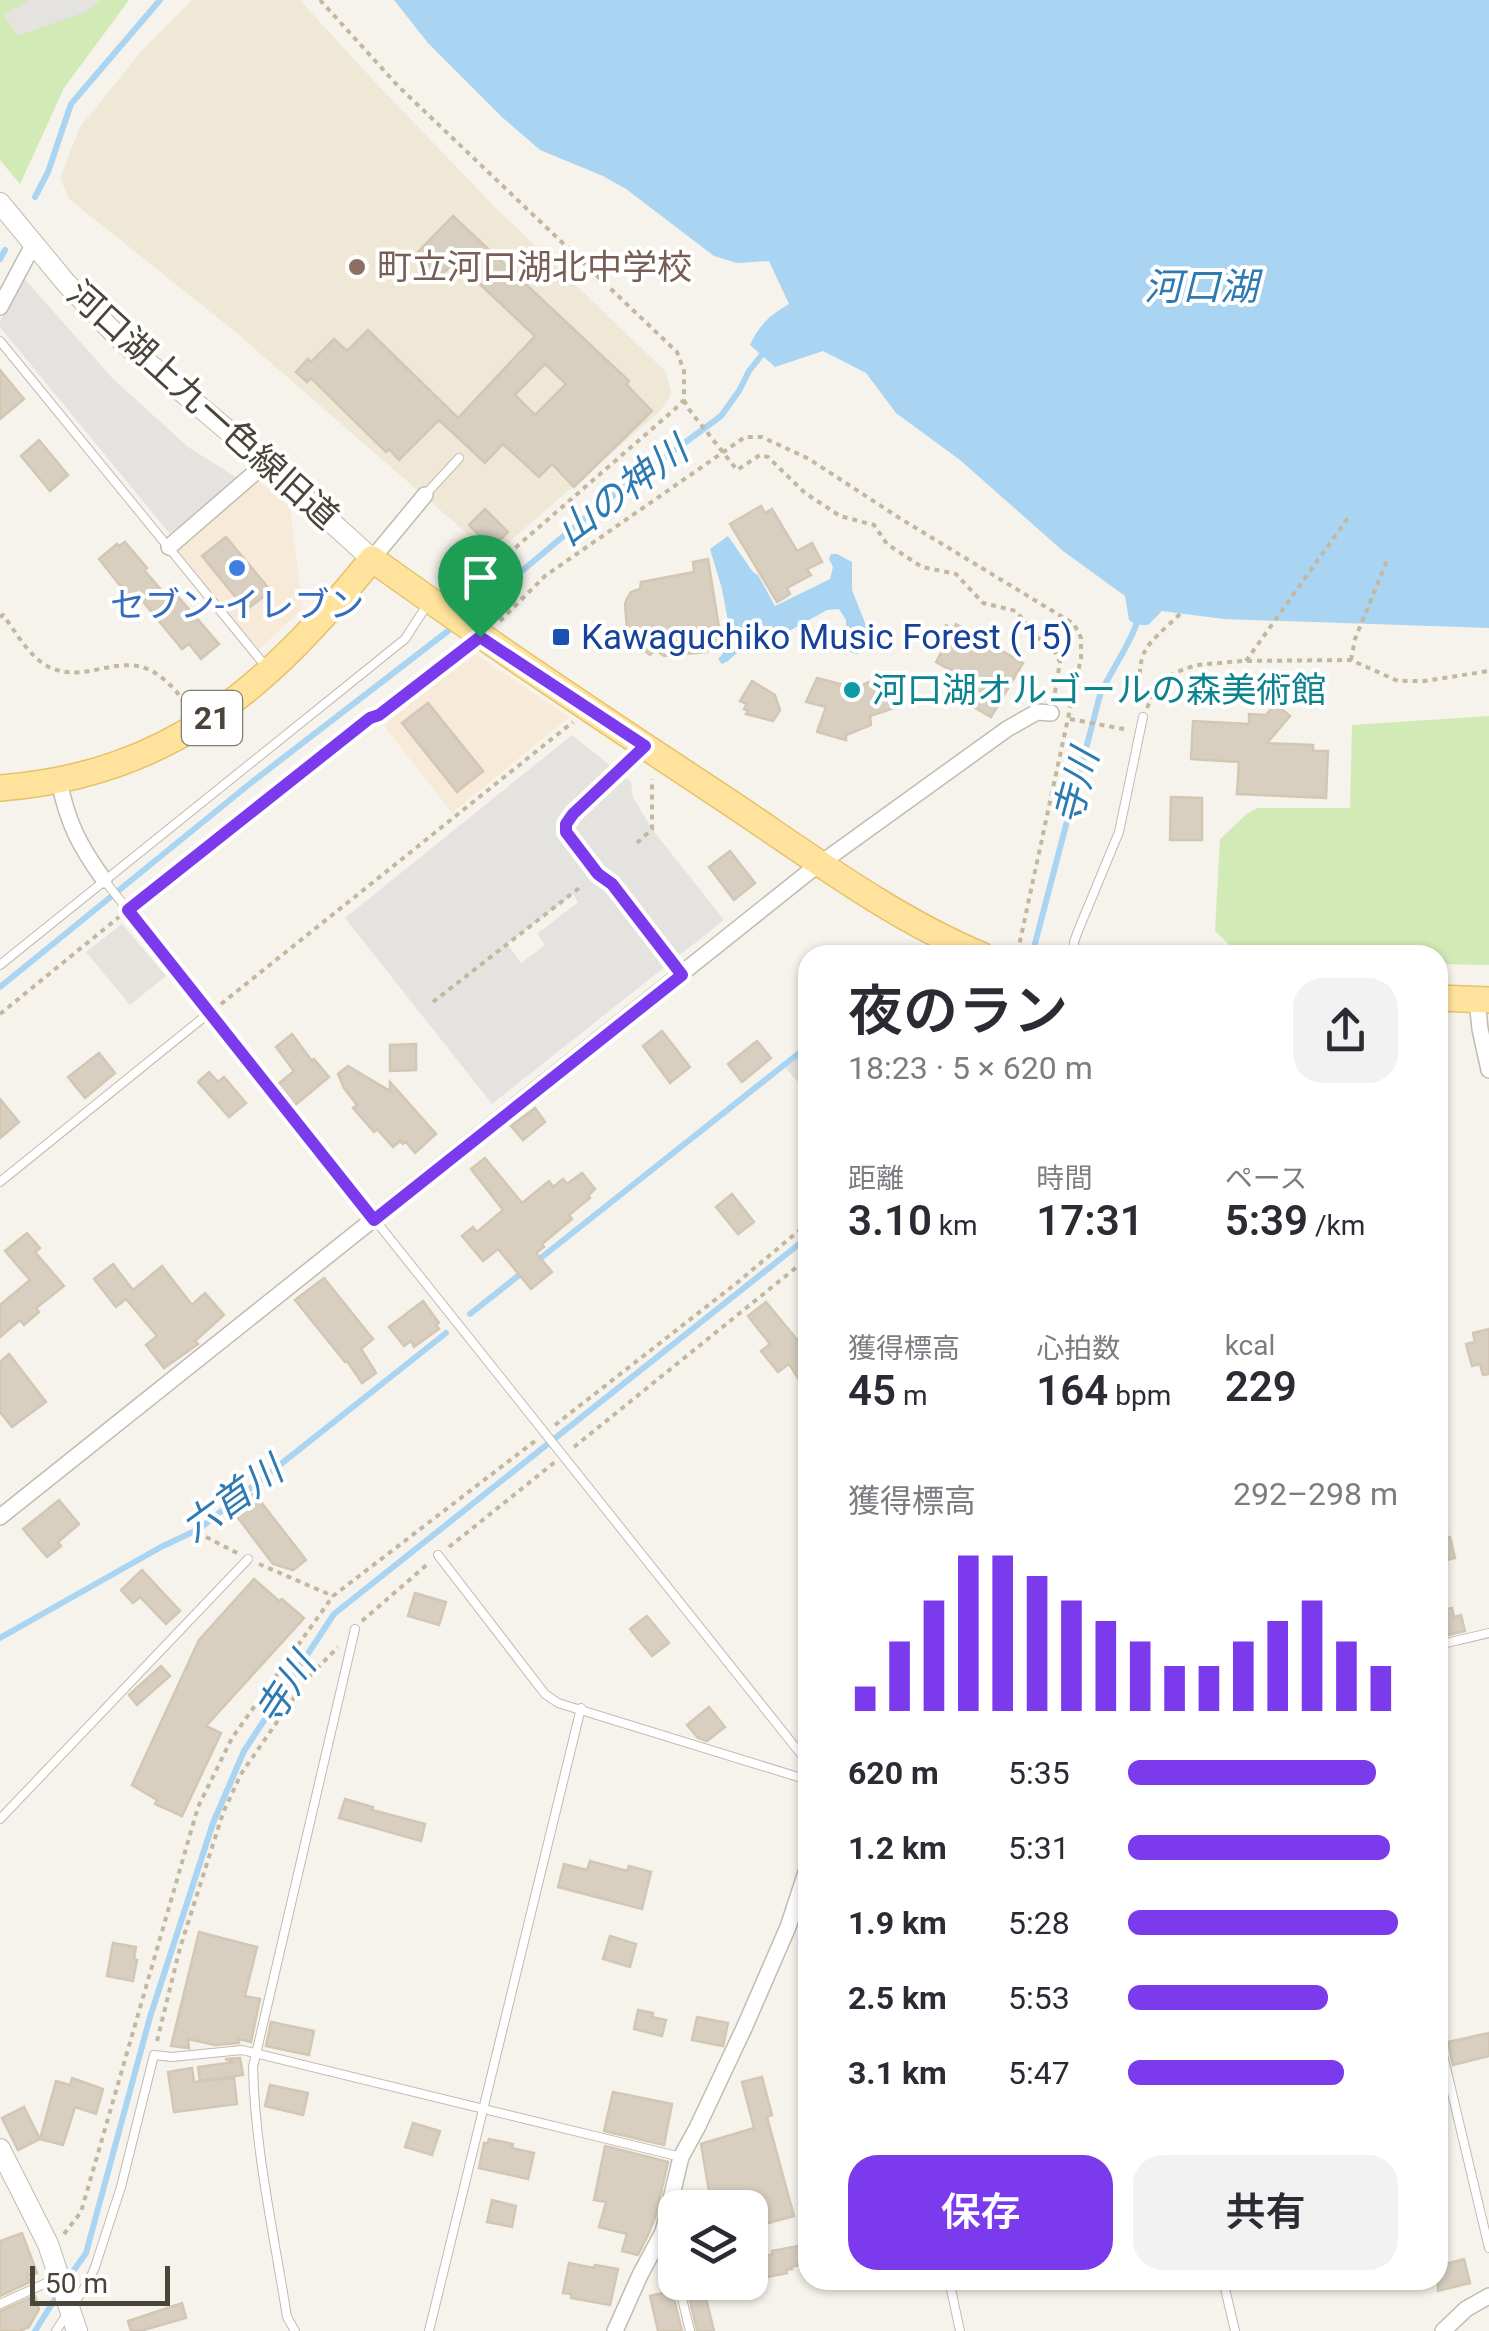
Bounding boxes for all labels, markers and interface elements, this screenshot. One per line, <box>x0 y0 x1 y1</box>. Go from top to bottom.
place label: 町立河口湖北中学校 <box>377 247 692 288</box>
marker: 町立河口湖北中学校 <box>346 256 368 278</box>
water label: 河口湖 <box>1144 265 1263 309</box>
street label: 河口湖上九一色線旧道 <box>59 273 346 538</box>
water label: 山の神川 <box>548 425 699 554</box>
pin <box>438 535 523 638</box>
icon: arrive <box>453 550 508 605</box>
marker: セブン-イレブン <box>226 557 248 579</box>
place label: セブン-イレブン <box>110 585 364 626</box>
place label: Kawaguchiko Music Forest (15) <box>581 617 1073 658</box>
marker: Kawaguchiko Music Forest (15) <box>550 626 572 648</box>
place label: 河口湖オルゴールの森美術館 <box>872 670 1326 711</box>
marker: 河口湖オルゴールの森美術館 <box>841 679 863 701</box>
road number: 21 <box>182 691 242 745</box>
water label: 寺川 <box>1045 741 1108 829</box>
button: share <box>1293 978 1398 1083</box>
text: 夜のラン <box>848 979 1068 1043</box>
text: 18:23 · 5 × 620 m <box>848 1049 1093 1087</box>
text: 距離 <box>848 1162 904 1195</box>
text: 時間 <box>1036 1162 1092 1195</box>
text: ペース <box>1225 1162 1307 1195</box>
text: 3.10 <box>848 1196 932 1245</box>
text: 17:31 <box>1036 1196 1144 1245</box>
text: 5:39 <box>1225 1196 1308 1245</box>
text: km <box>932 1209 978 1242</box>
text: /km <box>1308 1209 1365 1242</box>
text: kcal <box>1225 1329 1275 1362</box>
text: 獲得標高 <box>848 1332 960 1365</box>
text: 心拍数 <box>1036 1332 1120 1365</box>
text: 229 <box>1225 1362 1297 1411</box>
text: 45 <box>848 1366 896 1415</box>
text: 164 <box>1036 1366 1108 1415</box>
text: m <box>896 1379 928 1412</box>
text: bpm <box>1108 1379 1171 1412</box>
water label: 六首川 <box>173 1445 294 1550</box>
text: 292–298 m <box>1233 1475 1398 1513</box>
text: 獲得標高 <box>848 1482 976 1520</box>
water label: 寺川 <box>246 1642 326 1733</box>
text: 620 m <box>848 1754 939 1792</box>
text: 5:35 <box>1008 1754 1070 1792</box>
text: 1.2 km <box>848 1829 947 1867</box>
text: 5:31 <box>1008 1829 1070 1867</box>
text: 1.9 km <box>848 1904 947 1942</box>
text: 5:28 <box>1008 1904 1070 1942</box>
text: 2.5 km <box>848 1979 947 2017</box>
text: 5:53 <box>1008 1979 1070 2017</box>
text: 3.1 km <box>848 2054 947 2092</box>
text: 5:47 <box>1008 2054 1070 2092</box>
button: 保存 <box>848 2155 1113 2270</box>
button: 共有 <box>1133 2155 1398 2270</box>
map controls <box>658 2190 768 2300</box>
button: layers <box>658 2190 768 2300</box>
scale bar <box>30 2261 170 2306</box>
text: 50 m <box>45 2267 108 2300</box>

